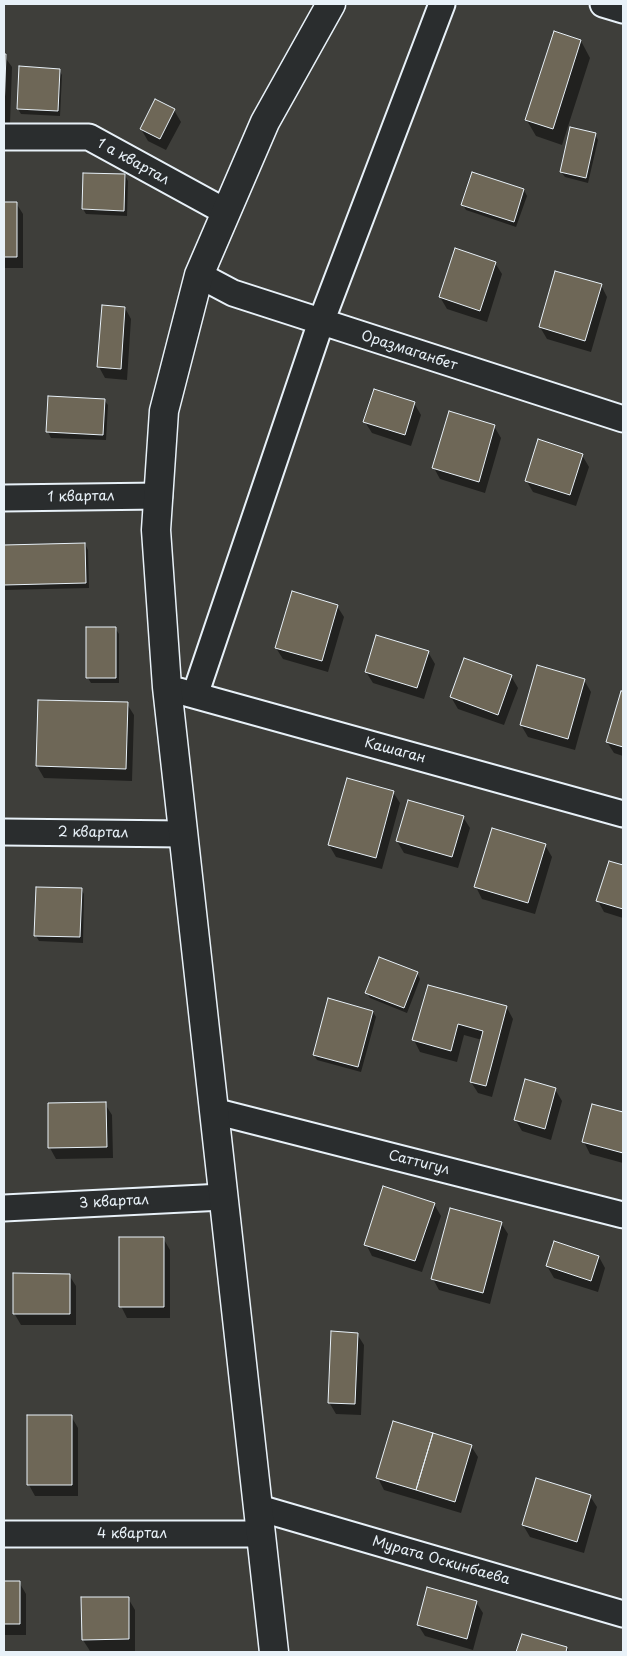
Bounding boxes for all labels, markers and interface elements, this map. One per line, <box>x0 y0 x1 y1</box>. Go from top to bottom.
street label: 1 а квартал <box>94 135 172 189</box>
street label: Оразмаганбет <box>359 328 459 374</box>
street label: 1 квартал <box>47 488 115 506</box>
street label: Кашаган <box>363 735 427 767</box>
street label: 2 квартал <box>58 824 128 842</box>
street label: Саттигул <box>387 1147 451 1179</box>
street label: 3 квартал <box>79 1192 149 1212</box>
street label: 4 квартал <box>97 1526 167 1542</box>
street label: Мурата Оскинбаева <box>370 1533 512 1589</box>

